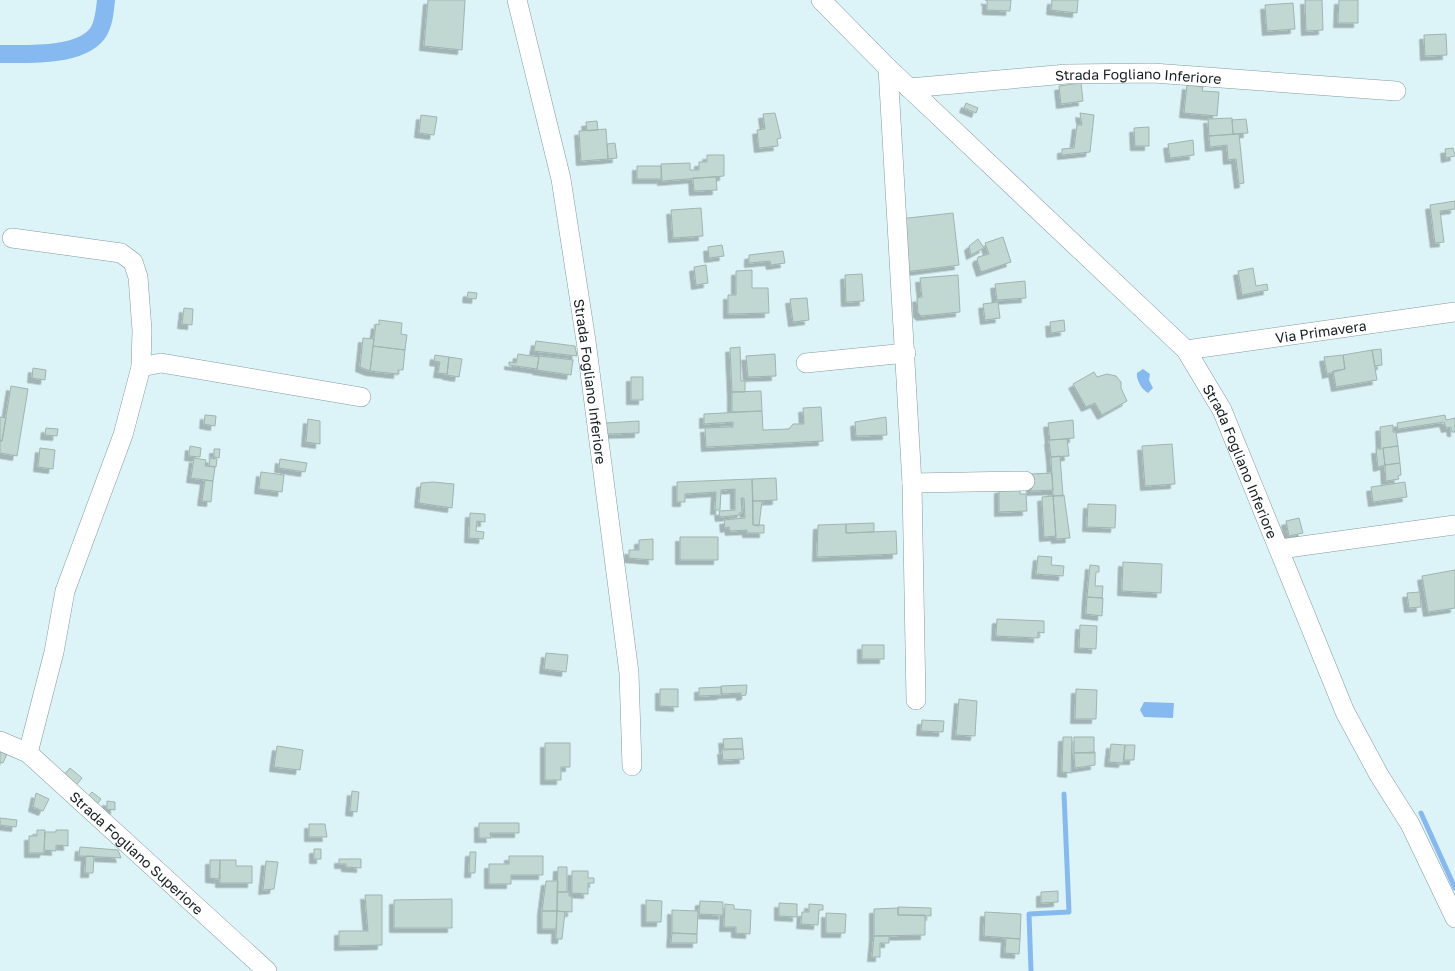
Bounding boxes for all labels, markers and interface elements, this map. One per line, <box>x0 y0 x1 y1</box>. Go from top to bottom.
street label: Strada Fogliano Inferiore <box>1054 64 1222 87</box>
street label: Strada Fogliano Inferiore <box>571 298 610 465</box>
street label: Via Primavera <box>1274 316 1367 346</box>
street label: Strada Fogliano Inferiore <box>1200 381 1282 541</box>
street label: Strada Fogliano Superiore <box>67 787 207 918</box>

